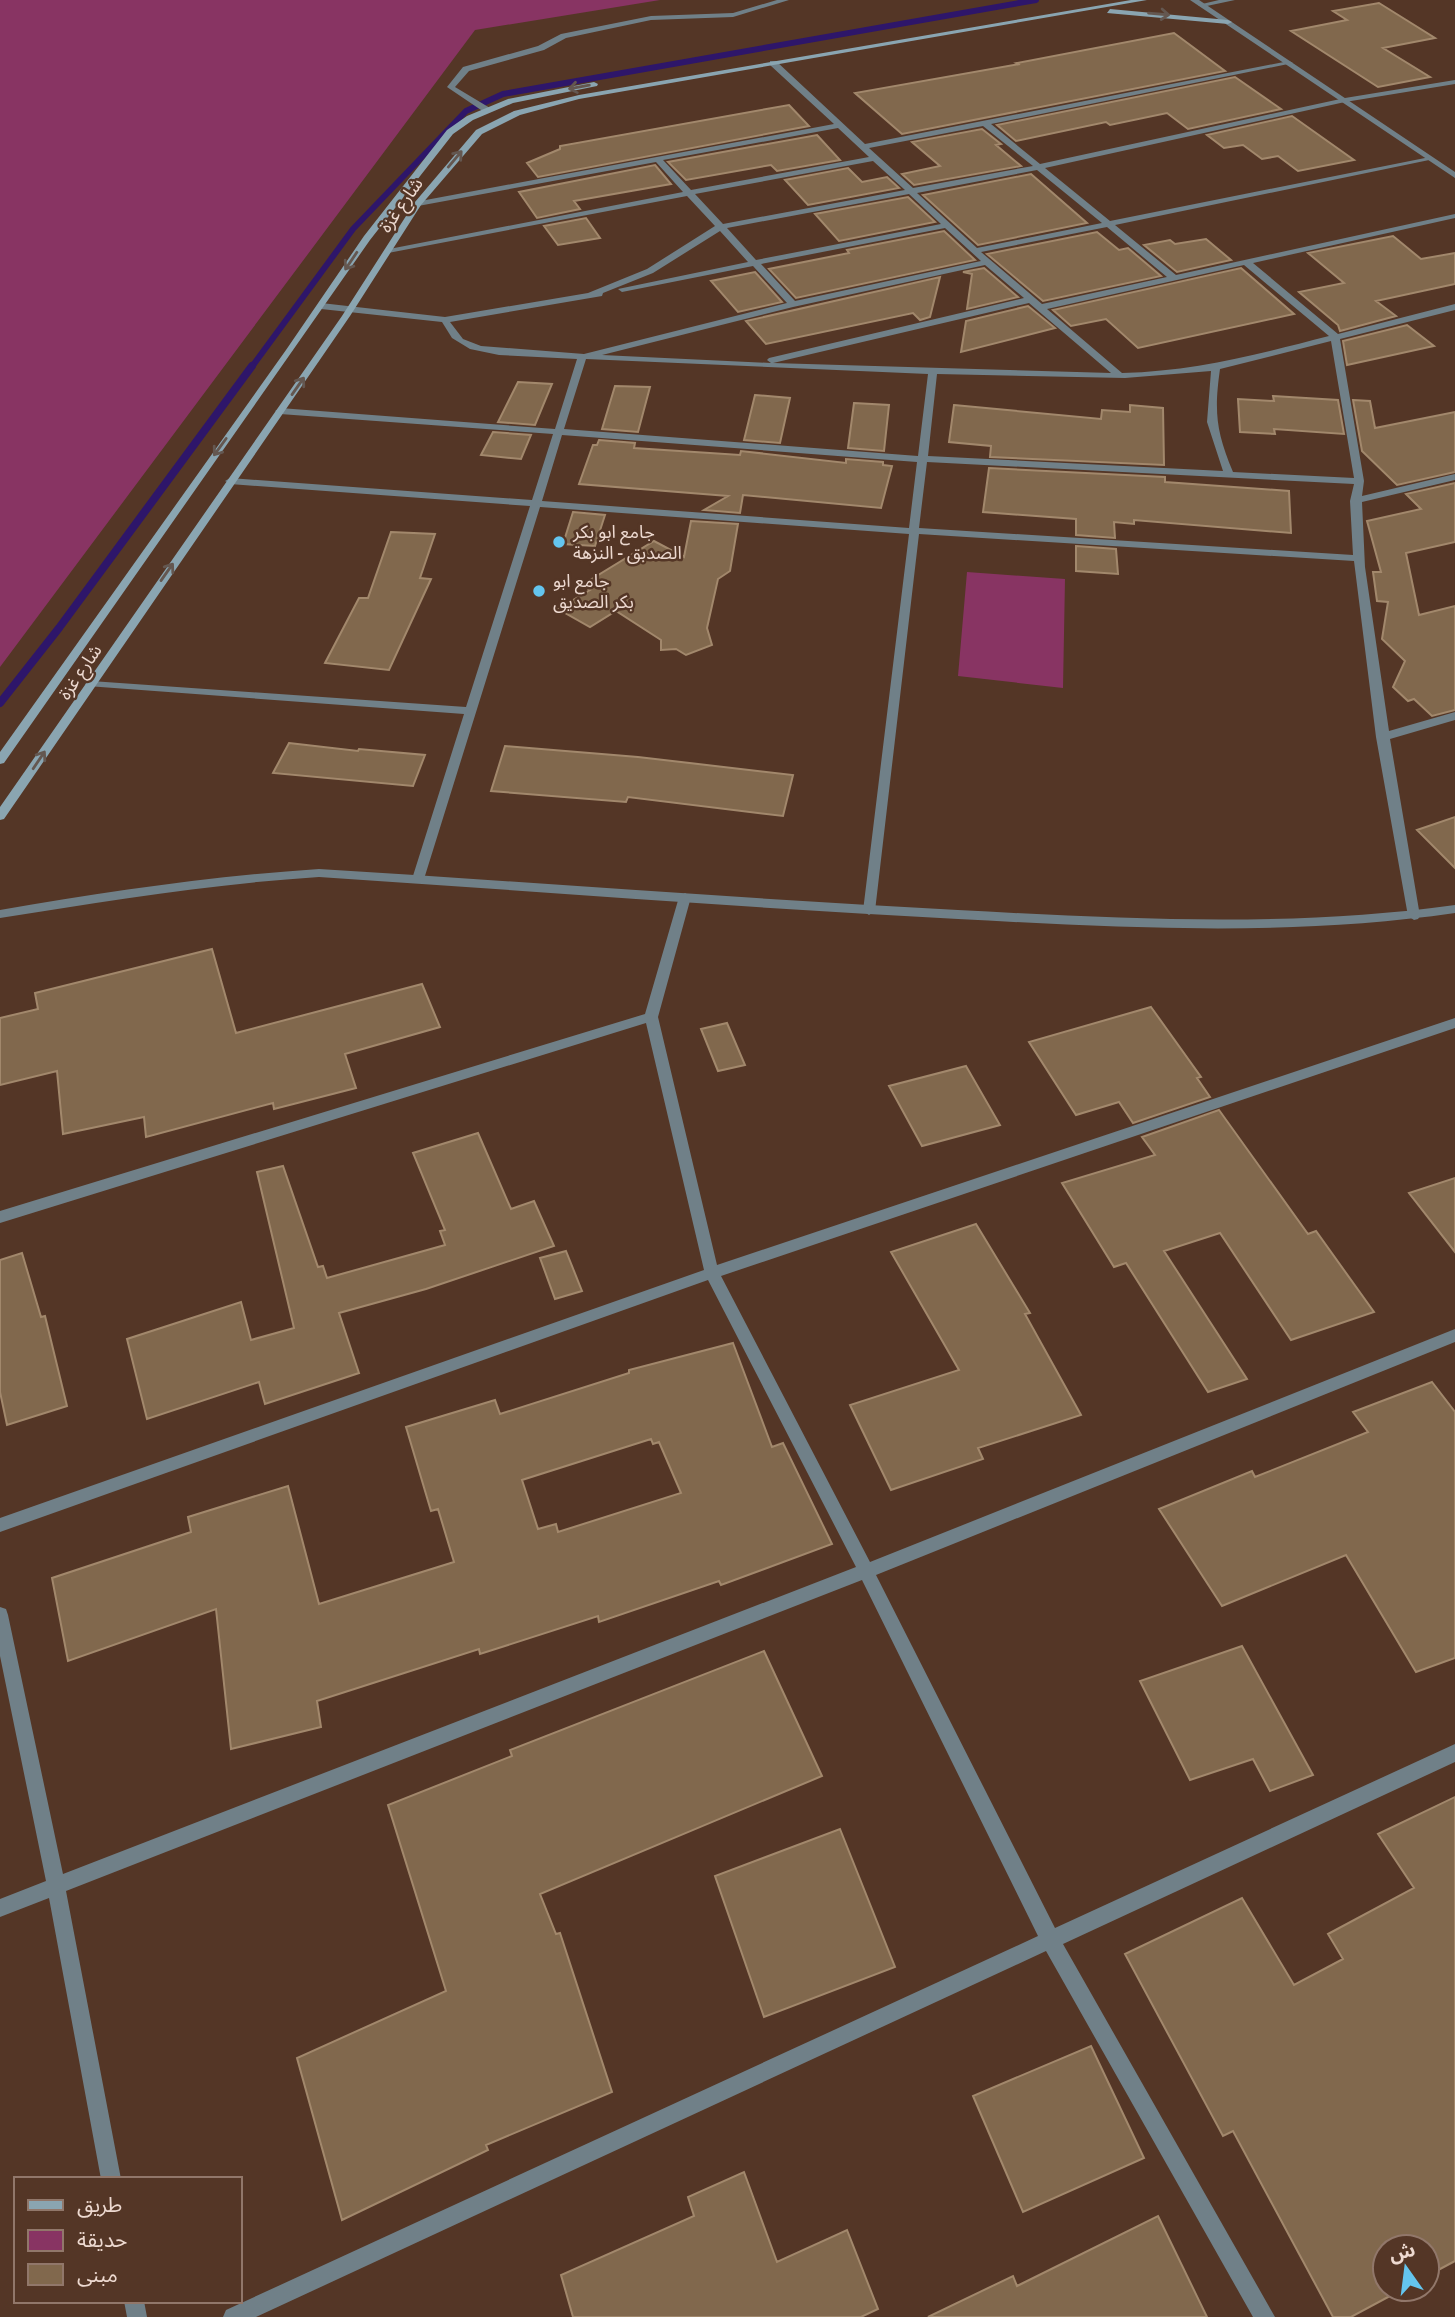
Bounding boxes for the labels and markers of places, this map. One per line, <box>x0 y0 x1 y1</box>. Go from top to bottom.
place label: جامع ابو بكر الصدبق - النزهة <box>572 519 682 565</box>
marker: جامع ابو بكر الصدبق - النزهة <box>551 534 567 550</box>
place label: جامع ابو بكر الصديق <box>553 568 634 614</box>
marker: جامع ابو بكر الصديق <box>531 583 547 599</box>

